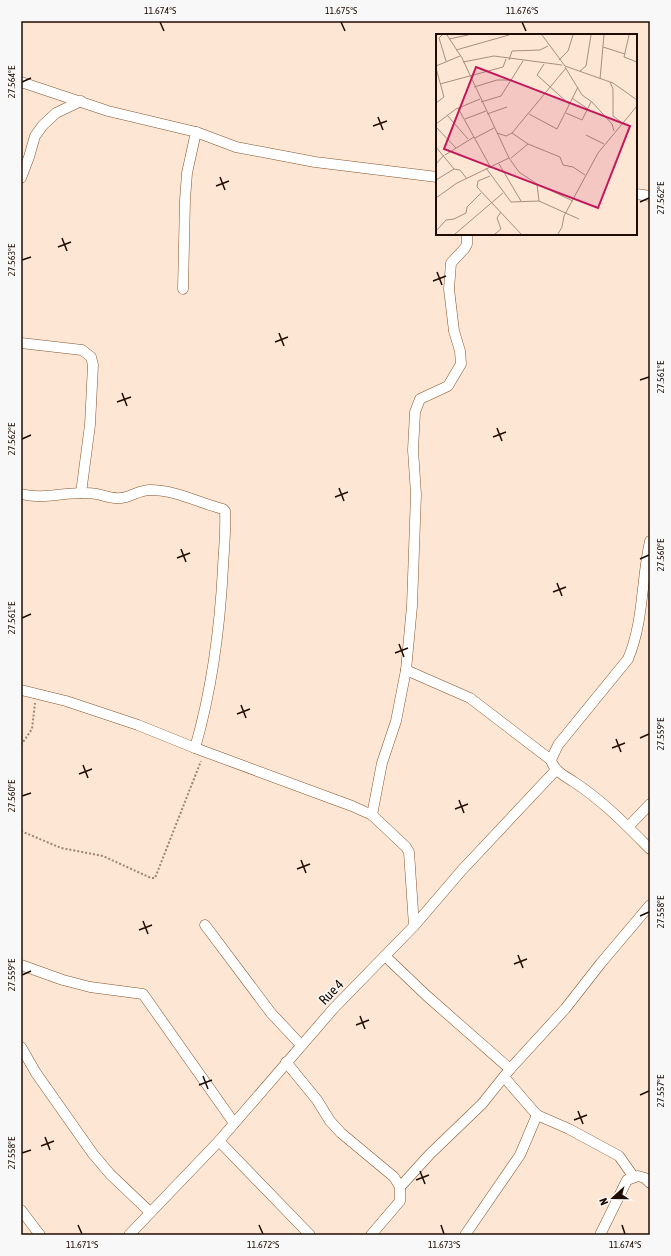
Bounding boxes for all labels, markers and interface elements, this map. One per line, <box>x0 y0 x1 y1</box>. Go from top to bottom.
text: 11.674°S <box>144 5 176 16</box>
text: 11.675°S <box>325 5 357 16</box>
text: 11.676°S <box>506 5 538 16</box>
inset map <box>436 34 637 235</box>
text: 27.564°E <box>6 65 17 98</box>
text: 27.562°E <box>655 181 666 214</box>
text: 27.563°E <box>6 243 17 276</box>
text: 27.561°E <box>655 360 666 393</box>
text: 27.562°E <box>6 422 17 455</box>
text: 27.560°E <box>655 538 666 571</box>
text: 27.561°E <box>6 601 17 634</box>
text: 27.559°E <box>655 717 666 750</box>
text: 27.560°E <box>6 779 17 812</box>
text: 27.558°E <box>655 895 666 928</box>
text: 27.559°E <box>6 958 17 991</box>
street label: Rue 4 <box>315 976 347 1008</box>
text: 27.557°E <box>655 1074 666 1107</box>
text: 27.558°E <box>6 1136 17 1169</box>
north arrow <box>593 1178 633 1218</box>
text: N <box>597 1196 610 1207</box>
text: 11.671°S <box>66 1239 98 1250</box>
text: 11.672°S <box>247 1239 279 1250</box>
text: 11.673°S <box>428 1239 460 1250</box>
text: 11.674°S <box>609 1239 641 1250</box>

